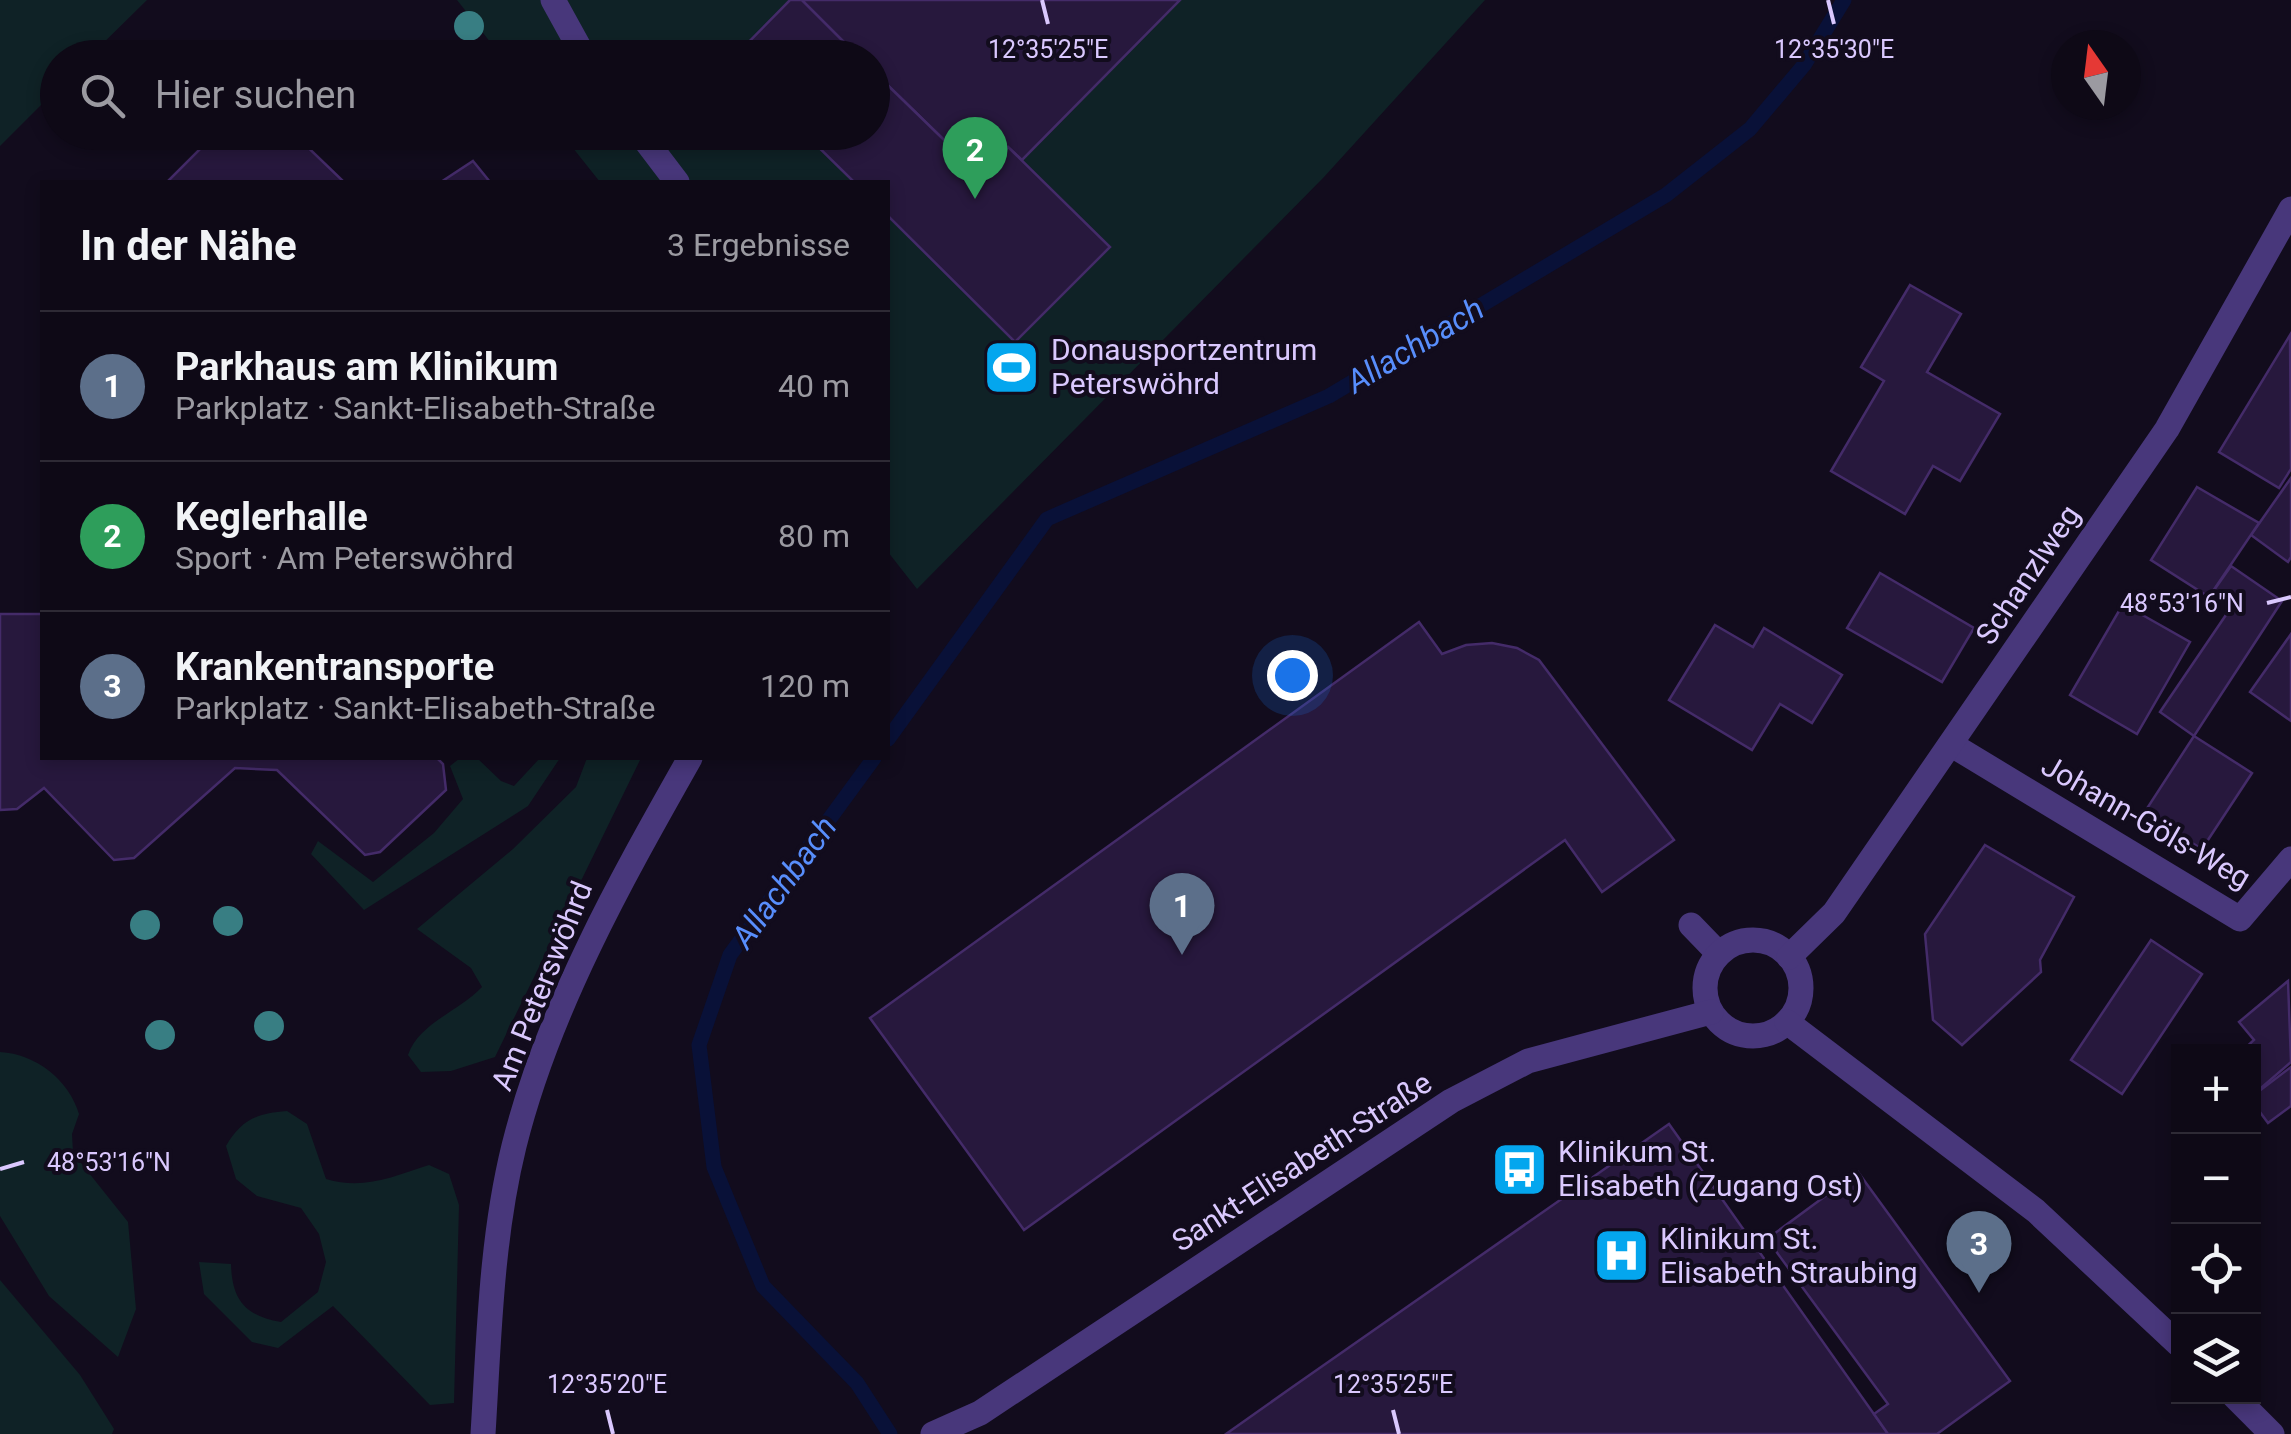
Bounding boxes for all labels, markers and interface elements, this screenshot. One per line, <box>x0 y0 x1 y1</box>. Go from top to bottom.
north arrow <box>2051 30 2141 120</box>
text: 12°35'25"E <box>988 35 1108 64</box>
text: 12°35'30"E <box>1774 35 1894 64</box>
search box <box>40 40 890 150</box>
icon: search <box>75 68 130 123</box>
text: Hier suchen <box>155 73 356 117</box>
pin: 2 <box>942 116 1008 199</box>
text: In der Nähe <box>80 221 297 270</box>
text: 3 Ergebnisse <box>667 226 850 264</box>
water label: Allachbach <box>1338 289 1490 402</box>
place label: Donausportzentrum Peterswöhrd <box>1051 332 1317 401</box>
sports icon: Donausportzentrum Peterswöhrd <box>982 337 1042 397</box>
text: Parkhaus am Klinikum <box>175 345 559 389</box>
text: 1 <box>103 367 122 405</box>
text: 40 m <box>778 367 850 405</box>
text: Parkplatz · Sankt-Elisabeth-Straße <box>175 389 655 427</box>
text: Keglerhalle <box>175 495 368 539</box>
street label: Schanzlweg <box>1968 498 2087 651</box>
text: 2 <box>103 517 122 555</box>
text: 80 m <box>778 517 850 555</box>
text: Sport · Am Peterswöhrd <box>175 539 514 577</box>
text: 48°53'16"N <box>2120 589 2244 618</box>
text: Krankentransporte <box>175 645 494 689</box>
your location <box>1267 650 1318 701</box>
text: 3 <box>103 667 122 705</box>
text: 120 m <box>760 667 850 705</box>
text: Parkplatz · Sankt-Elisabeth-Straße <box>175 689 655 727</box>
street label: Johann-Göls-Weg <box>2036 748 2257 896</box>
water label: Allachbach <box>722 809 844 957</box>
pin: 1 <box>1150 872 1214 955</box>
street label: Am Peterswöhrd <box>484 876 599 1095</box>
map controls <box>2171 1044 2261 1404</box>
button: + <box>2171 1044 2261 1134</box>
street label: Sankt-Elisabeth-Straße <box>1166 1065 1438 1259</box>
place label: Klinikum St. Elisabeth (Zugang Ost) <box>1558 1134 1863 1203</box>
button: − <box>2171 1134 2261 1224</box>
bus stop icon: Klinikum St. Elisabeth (Zugang Ost) <box>1489 1139 1549 1199</box>
text: 48°53'16"N <box>47 1148 171 1177</box>
pin: 3 <box>1946 1210 2012 1293</box>
place label: Klinikum St. Elisabeth Straubing <box>1660 1221 1918 1290</box>
button: locate <box>2171 1224 2261 1314</box>
hospital icon: Klinikum St. Elisabeth Straubing <box>1591 1226 1651 1286</box>
button: layers <box>2171 1314 2261 1404</box>
text: 12°35'20"E <box>547 1370 667 1399</box>
text: 12°35'25"E <box>1333 1370 1453 1399</box>

